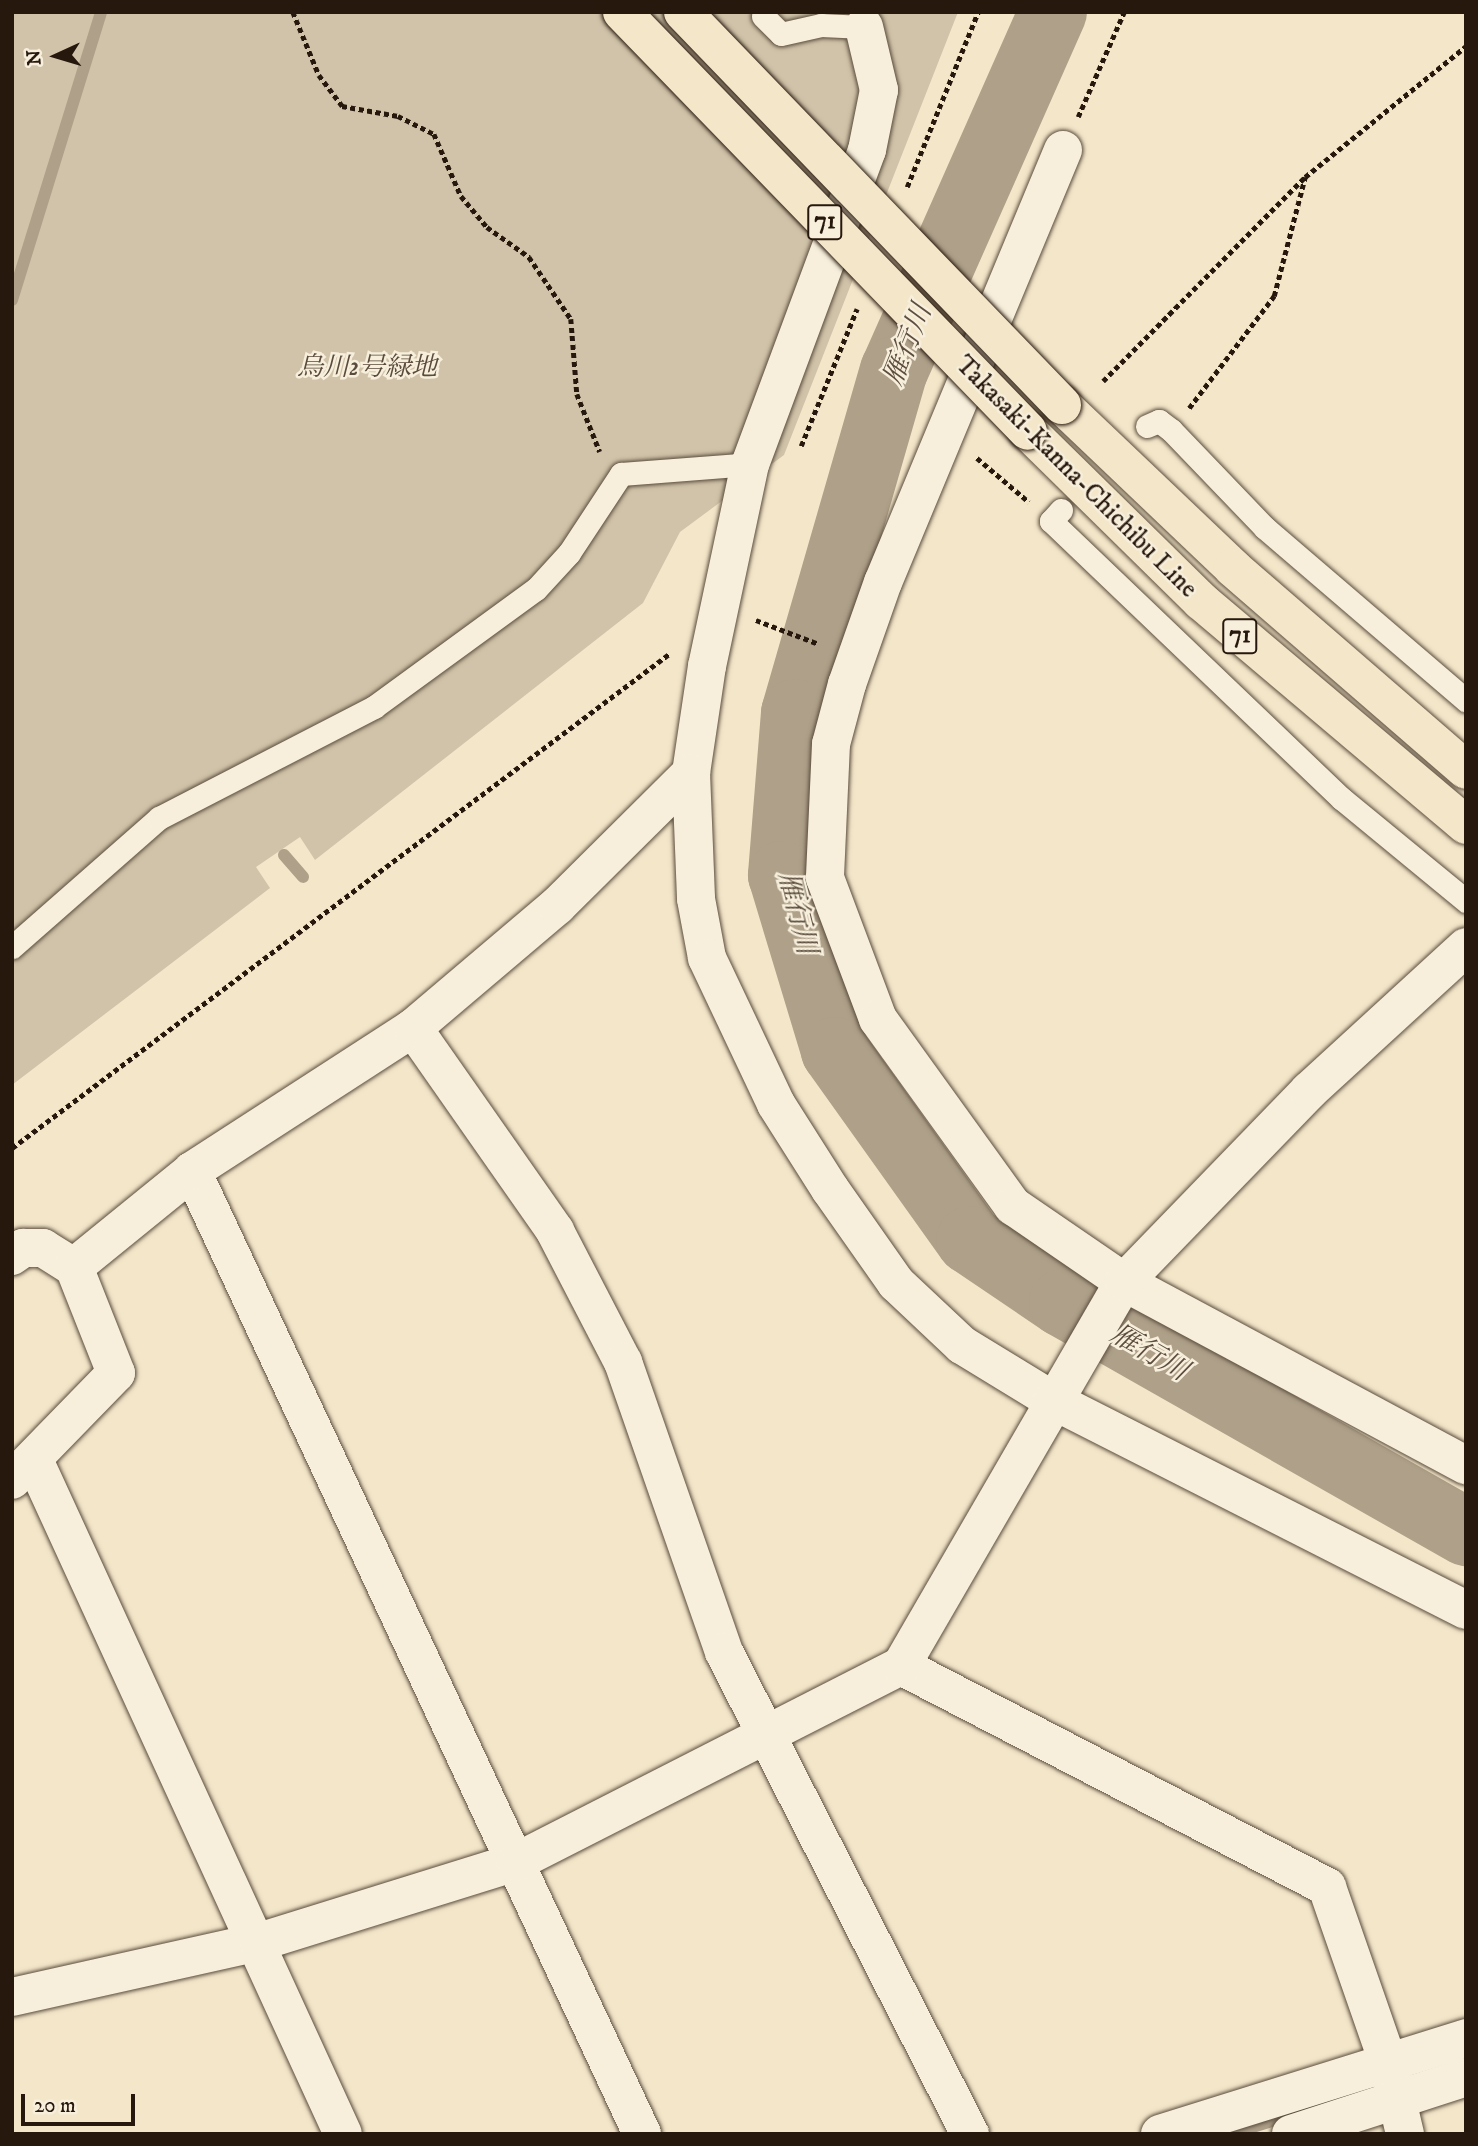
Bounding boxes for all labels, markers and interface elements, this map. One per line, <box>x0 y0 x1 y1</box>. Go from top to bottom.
north arrow <box>21 21 91 91</box>
text: N <box>23 49 47 66</box>
road number: 71 <box>806 202 844 243</box>
water label: 雁行川 <box>877 300 939 390</box>
street label: Takasaki-Kanna-Chichibu Line <box>948 349 1204 605</box>
park label: 烏川2号緑地 <box>297 352 437 384</box>
road number: 71 <box>1221 616 1259 656</box>
water label: 雁行川 <box>771 868 823 958</box>
water label: 雁行川 <box>1104 1317 1194 1389</box>
scale bar <box>24 2080 138 2124</box>
text: 20 m <box>34 2093 76 2119</box>

